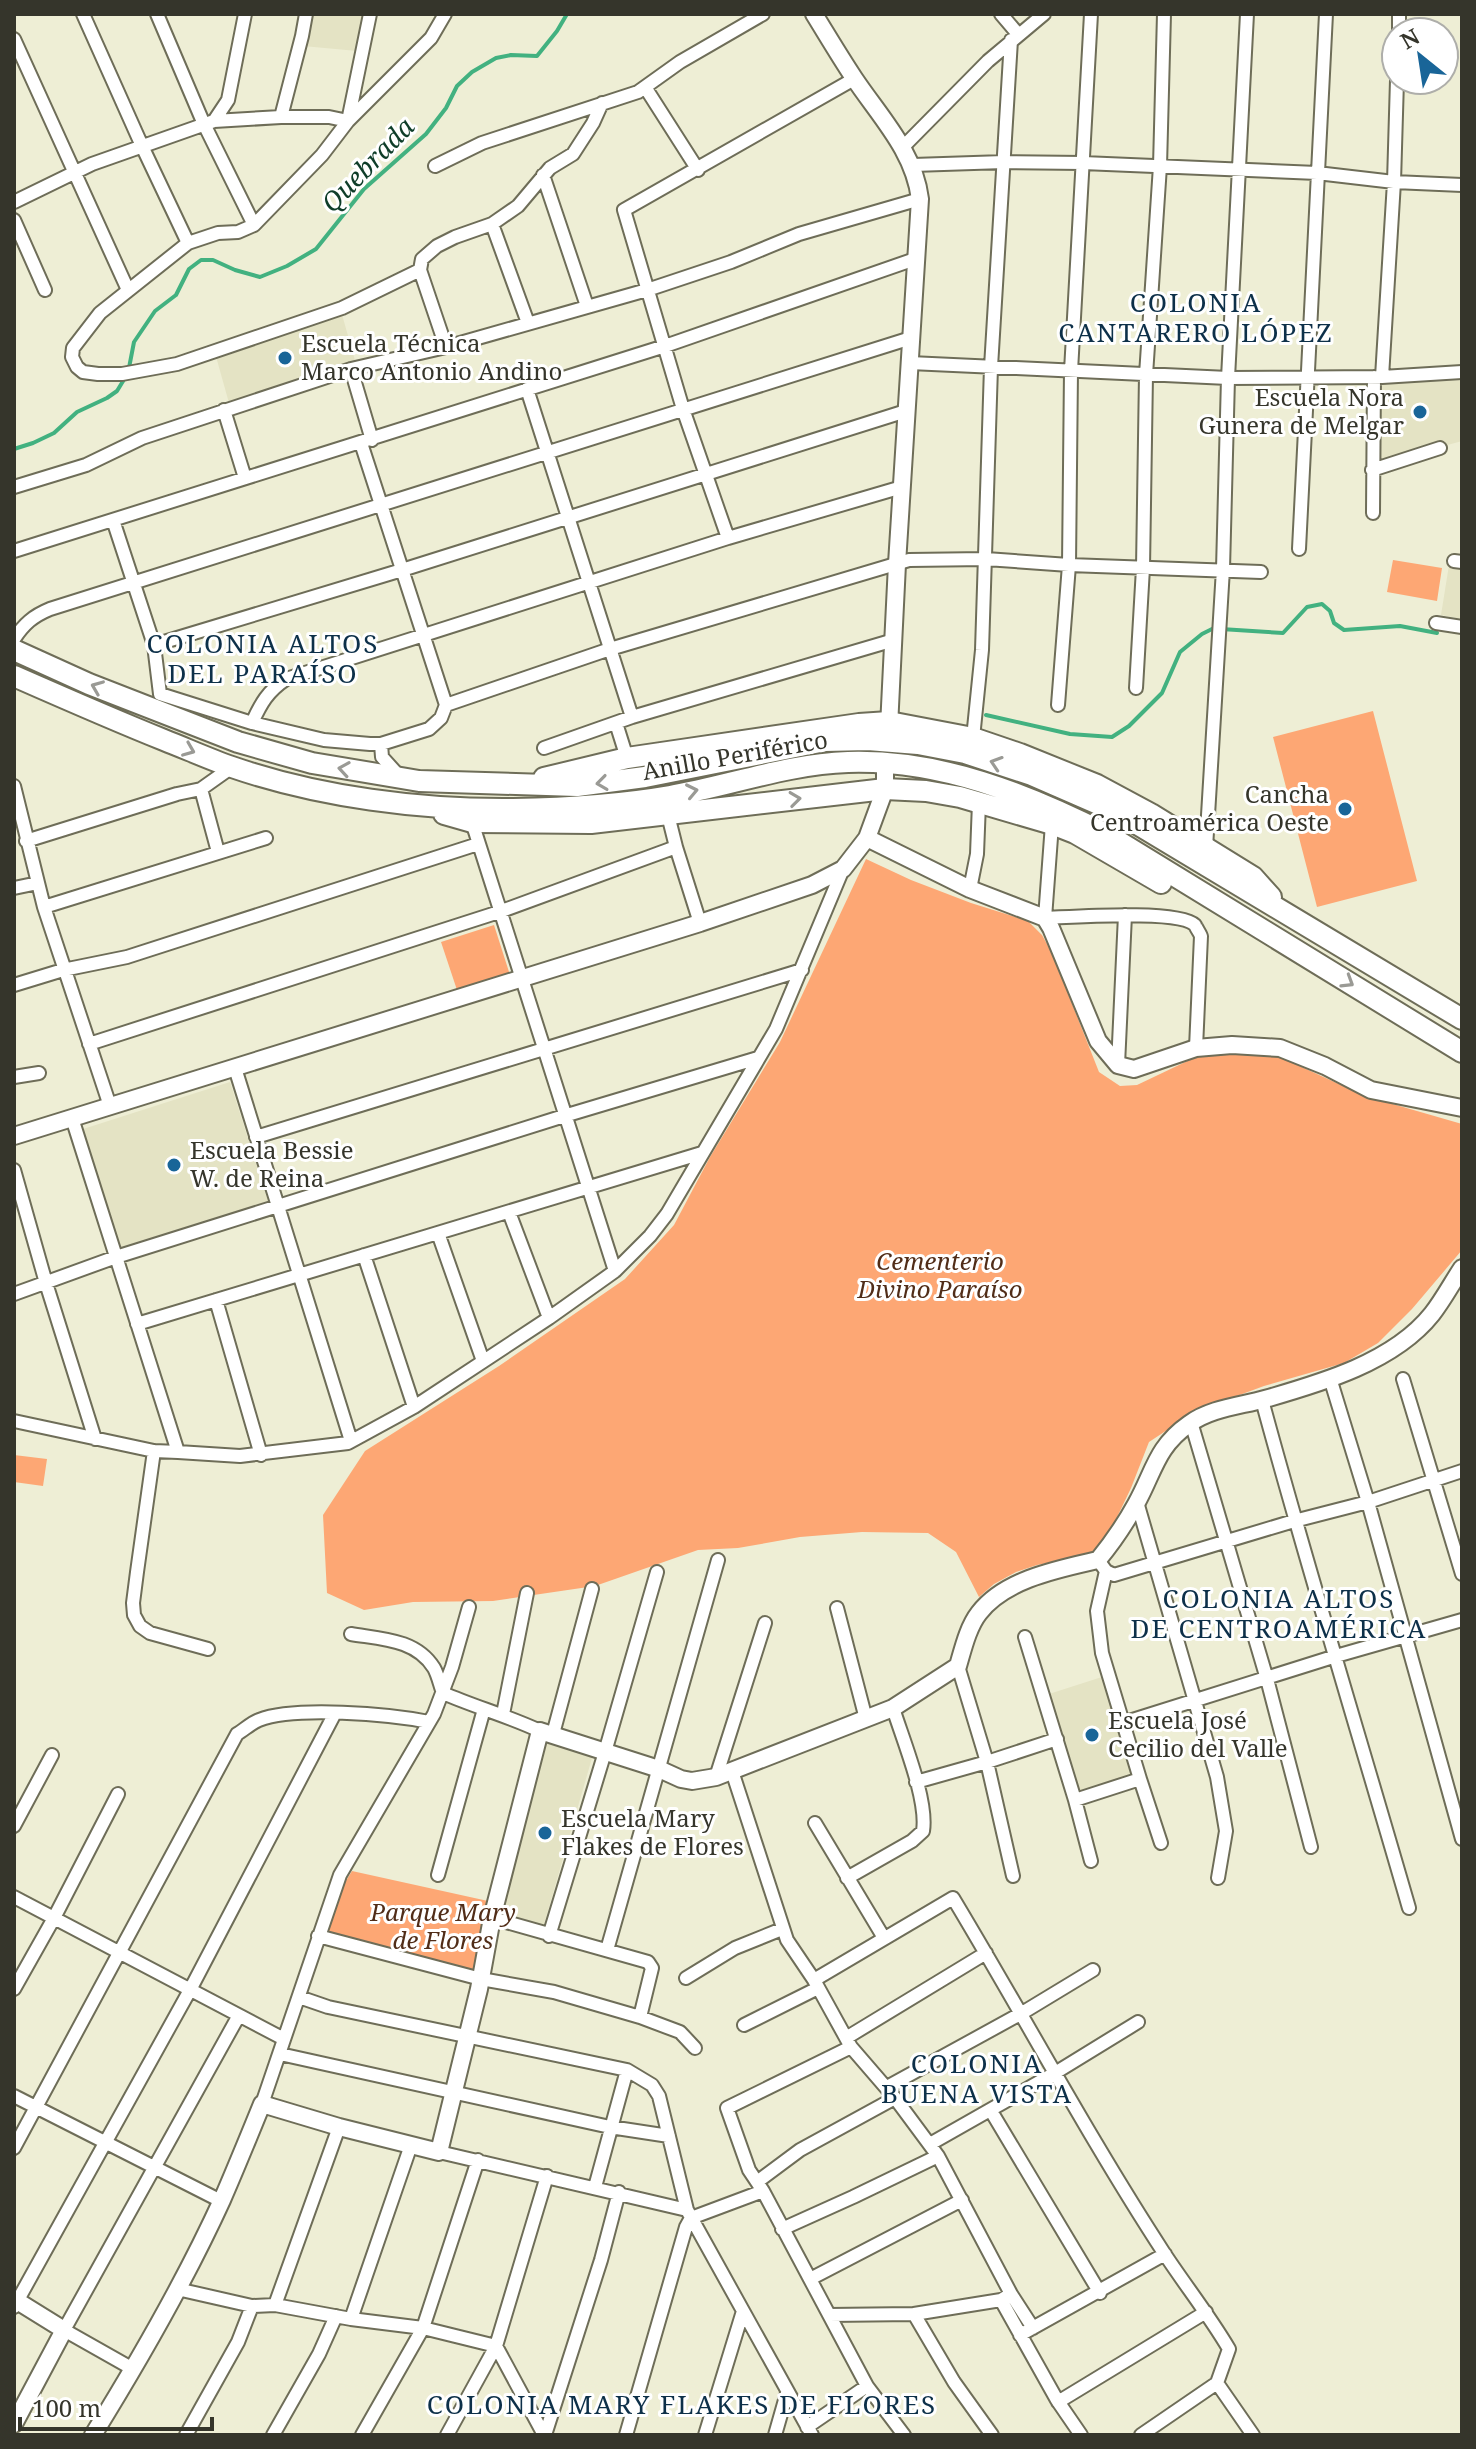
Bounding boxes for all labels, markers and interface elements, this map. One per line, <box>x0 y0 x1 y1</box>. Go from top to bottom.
north arrow <box>1380 16 1460 96</box>
text: N <box>1394 20 1425 55</box>
water label: Quebrada <box>313 109 422 220</box>
district label: COLONIA CANTARERO LÓPEZ <box>1058 284 1334 350</box>
place label: Escuela Técnica Marco Antonio Andino <box>301 326 562 387</box>
marker: Escuela Técnica Marco Antonio Andino <box>276 349 294 367</box>
place label: Escuela Nora Gunera de Melgar <box>1198 380 1404 441</box>
marker: Escuela Nora Gunera de Melgar <box>1411 403 1429 421</box>
district label: COLONIA ALTOS DEL PARAÍSO <box>147 625 379 691</box>
one-way arrow <box>91 680 105 697</box>
street label: Anillo Periférico <box>639 722 830 787</box>
one-way arrow <box>181 740 195 757</box>
one-way arrow <box>989 756 1003 772</box>
one-way arrow <box>337 761 350 778</box>
one-way arrow <box>595 774 609 791</box>
place label: Cancha Centroamérica Oeste <box>1090 777 1329 838</box>
one-way arrow <box>685 783 698 800</box>
one-way arrow <box>788 791 802 808</box>
marker: Cancha Centroamérica Oeste <box>1336 800 1354 818</box>
one-way arrow <box>1339 972 1354 987</box>
place label: Escuela Bessie W. de Reina <box>190 1133 354 1194</box>
marker: Escuela Bessie W. de Reina <box>165 1156 183 1174</box>
park label: Cementerio Divino Paraíso <box>857 1244 1022 1305</box>
district label: COLONIA ALTOS DE CENTROAMÉRICA <box>1131 1580 1427 1646</box>
place label: Escuela José Cecilio del Valle <box>1108 1703 1288 1764</box>
marker: Escuela José Cecilio del Valle <box>1083 1726 1101 1744</box>
place label: Escuela Mary Flakes de Flores <box>561 1801 744 1862</box>
marker: Escuela Mary Flakes de Flores <box>536 1824 554 1842</box>
park label: Parque Mary de Flores <box>369 1895 516 1956</box>
district label: COLONIA BUENA VISTA <box>881 2045 1073 2111</box>
scale bar <box>20 2381 212 2431</box>
district label: COLONIA MARY FLAKES DE FLORES <box>427 2386 937 2422</box>
text: 100 m <box>32 2391 101 2424</box>

